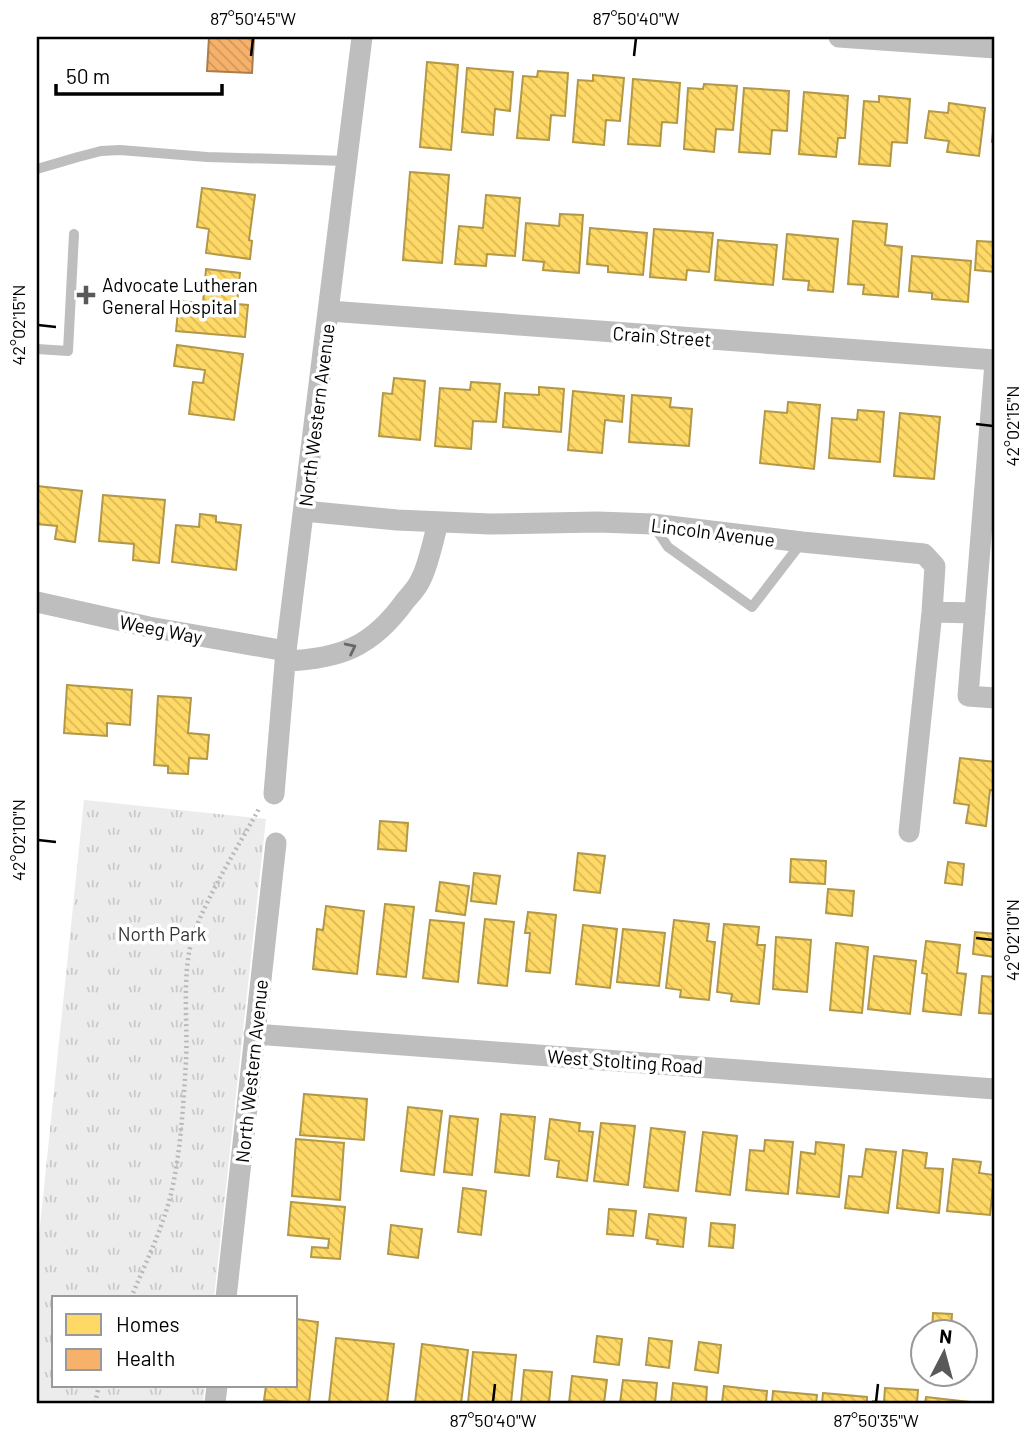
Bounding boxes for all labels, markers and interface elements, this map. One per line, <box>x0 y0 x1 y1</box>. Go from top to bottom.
text: 87°50'45"W <box>210 7 296 29</box>
text: 87°50'40"W <box>592 7 680 29</box>
scale bar <box>56 52 222 96</box>
text: 50 m <box>66 63 110 88</box>
place label: Advocate Lutheran General Hospital <box>102 273 258 318</box>
text: 42°02'15"N <box>7 284 29 366</box>
marker: Advocate Lutheran General Hospital <box>76 285 96 305</box>
street label: Crain Street <box>612 321 712 351</box>
street label: North Western Avenue <box>293 322 339 508</box>
text: 42°02'15"N <box>1001 385 1023 467</box>
street label: Lincoln Avenue <box>650 513 776 551</box>
street label: Weeg Way <box>118 610 205 648</box>
one-way arrow <box>344 643 356 657</box>
text: 42°02'10"N <box>7 799 29 881</box>
text: 42°02'10"N <box>1001 899 1023 981</box>
park label: North Park <box>118 922 206 945</box>
street label: North Western Avenue <box>230 978 272 1164</box>
street label: West Stolting Road <box>546 1044 704 1078</box>
legend <box>52 1296 298 1388</box>
text: Homes <box>116 1311 180 1336</box>
north arrow <box>909 1318 979 1388</box>
text: N <box>938 1323 953 1348</box>
text: Health <box>116 1345 175 1370</box>
text: 87°50'40"W <box>449 1409 537 1431</box>
text: 87°50'35"W <box>833 1409 919 1431</box>

